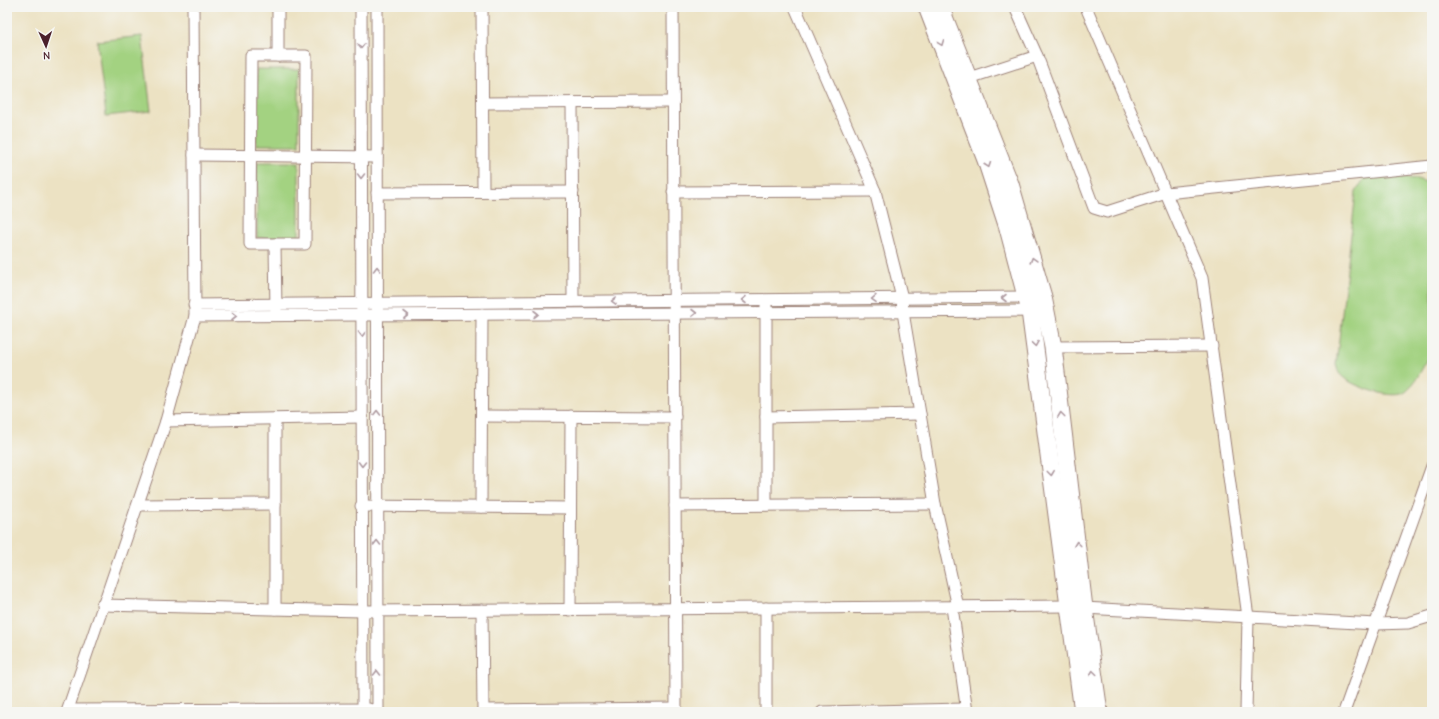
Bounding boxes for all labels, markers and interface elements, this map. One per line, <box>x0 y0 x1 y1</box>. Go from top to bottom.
north arrow <box>26 26 66 66</box>
one-way arrow <box>937 40 945 47</box>
one-way arrow <box>357 43 365 49</box>
text: N <box>43 49 50 62</box>
one-way arrow <box>983 161 991 168</box>
one-way arrow <box>357 173 365 179</box>
one-way arrow <box>1029 257 1037 264</box>
one-way arrow <box>373 266 381 272</box>
one-way arrow <box>1001 294 1007 302</box>
one-way arrow <box>871 295 877 303</box>
one-way arrow <box>741 296 747 304</box>
one-way arrow <box>611 297 617 305</box>
one-way arrow <box>691 309 697 317</box>
one-way arrow <box>533 310 539 318</box>
one-way arrow <box>403 311 409 319</box>
one-way arrow <box>231 312 237 320</box>
one-way arrow <box>358 331 366 337</box>
one-way arrow <box>1030 341 1039 347</box>
one-way arrow <box>373 410 381 416</box>
one-way arrow <box>1057 412 1066 418</box>
one-way arrow <box>358 461 366 467</box>
one-way arrow <box>1046 470 1055 476</box>
one-way arrow <box>373 540 381 546</box>
one-way arrow <box>1072 541 1081 548</box>
one-way arrow <box>373 670 381 676</box>
one-way arrow <box>1089 670 1098 676</box>

